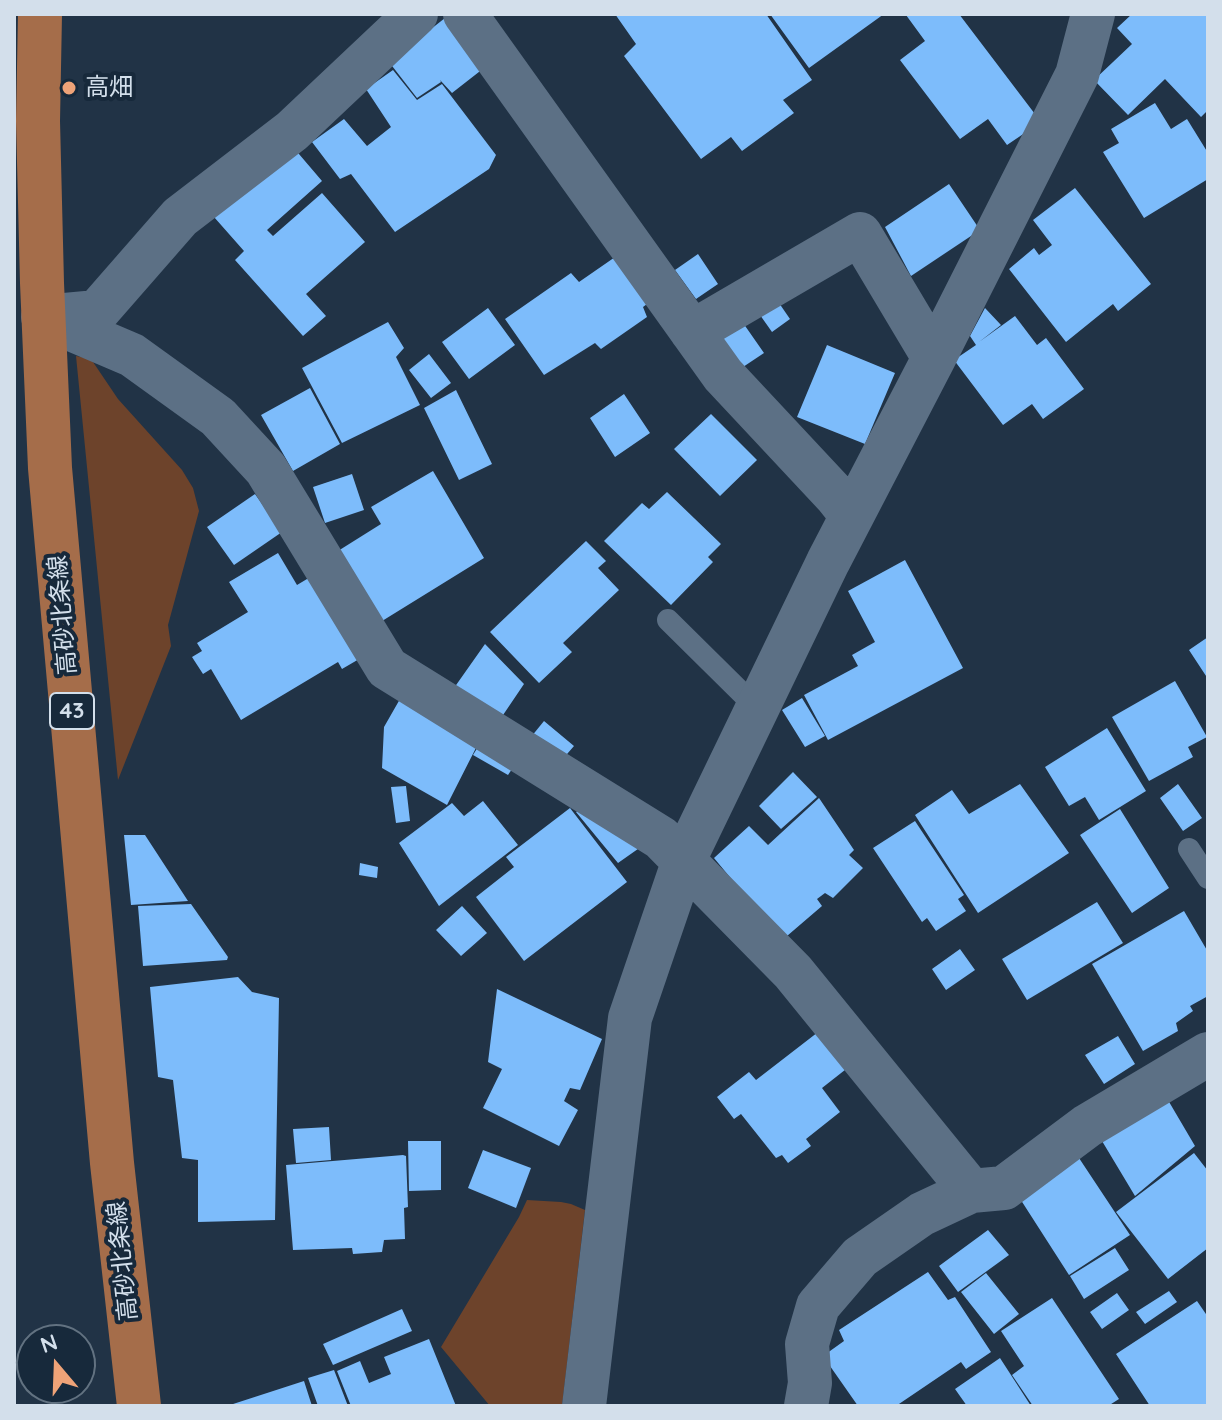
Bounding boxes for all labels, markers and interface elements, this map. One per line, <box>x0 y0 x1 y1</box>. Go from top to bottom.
place label: 高畑 <box>85 74 133 102</box>
marker: 高畑 <box>60 79 78 97</box>
street label: 高砂北条線 <box>43 554 83 676</box>
road number: 43 <box>50 693 94 729</box>
street label: 高砂北条線 <box>102 1200 144 1322</box>
north arrow <box>16 1324 96 1404</box>
text: N <box>37 1327 61 1359</box>

